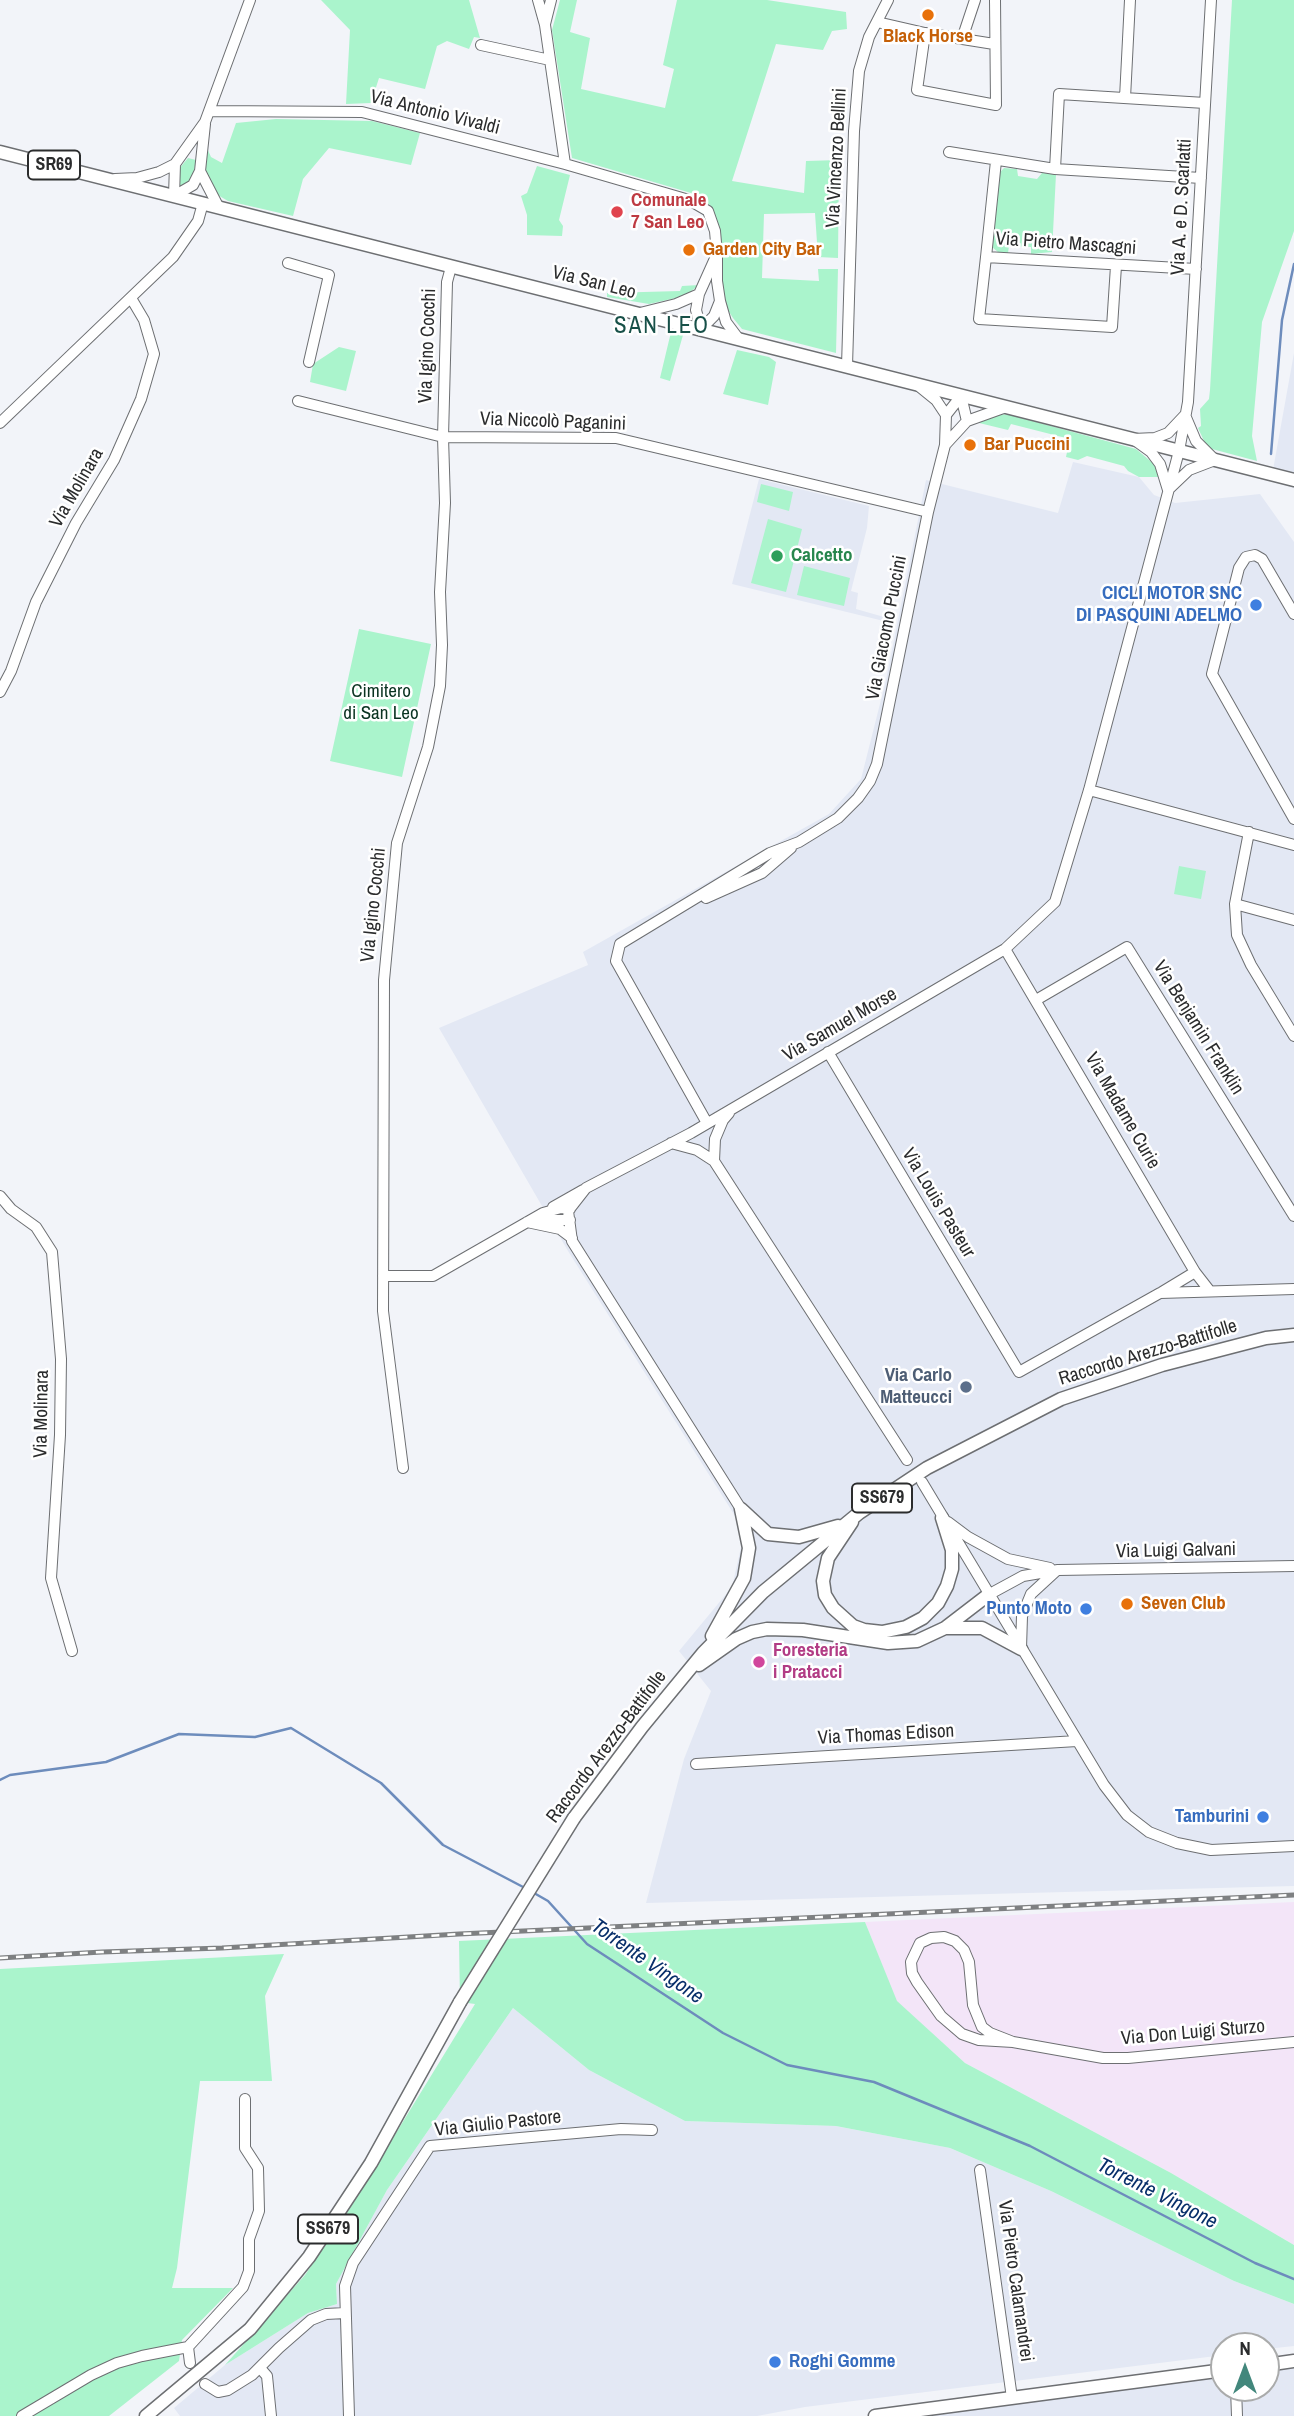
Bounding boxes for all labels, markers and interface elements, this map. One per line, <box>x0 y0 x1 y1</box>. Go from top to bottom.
marker: Black Horse <box>920 7 936 23</box>
place label: Black Horse <box>883 26 973 48</box>
street label: Via Antonio Vivaldi <box>368 86 502 140</box>
street label: Via Vincenzo Bellini <box>822 88 852 228</box>
street label: Via A. e D. Scarlatti <box>1167 138 1197 276</box>
road number: SR69 <box>28 150 80 180</box>
place label: Comunale 7 San Leo <box>631 190 706 234</box>
marker: Comunale 7 San Leo <box>609 204 625 220</box>
street label: Via Pietro Mascagni <box>995 228 1137 260</box>
place label: Garden City Bar <box>703 239 822 261</box>
marker: Garden City Bar <box>681 242 697 258</box>
street label: Via San Leo <box>550 262 638 304</box>
street label: Via Igino Cocchi <box>415 288 441 404</box>
district label: SAN LEO <box>615 313 709 341</box>
street label: Via Niccolò Paganini <box>480 408 626 436</box>
place label: Bar Puccini <box>984 434 1070 456</box>
marker: Bar Puccini <box>962 437 978 453</box>
street label: Via Molinara <box>45 444 109 532</box>
place label: Calcetto <box>791 545 852 567</box>
marker: Calcetto <box>769 548 785 564</box>
street label: Via Giacomo Puccini <box>862 554 912 702</box>
place label: CICLI MOTOR SNC DI PASQUINI ADELMO <box>1076 583 1242 627</box>
marker: CICLI MOTOR SNC DI PASQUINI ADELMO <box>1248 597 1264 613</box>
park label: Cimitero di San Leo <box>343 681 419 725</box>
street label: Via Igino Cocchi <box>357 847 391 963</box>
street label: Via Benjamin Franklin <box>1148 957 1248 1099</box>
street label: Via Samuel Morse <box>779 983 901 1067</box>
street label: Via Madame Curie <box>1080 1049 1164 1173</box>
street label: Via Louis Pasteur <box>896 1144 980 1262</box>
street label: Raccordo Arezzo-Battifolle <box>1056 1315 1240 1391</box>
place label: Via Carlo Matteucci <box>880 1365 952 1409</box>
street label: Via Molinara <box>30 1370 54 1458</box>
marker: Via Carlo Matteucci <box>958 1379 974 1395</box>
road number: SS679 <box>852 1484 912 1512</box>
street label: Via Luigi Galvani <box>1116 1539 1236 1563</box>
place label: Seven Club <box>1141 1593 1226 1615</box>
marker: Seven Club <box>1119 1596 1135 1612</box>
place label: Punto Moto <box>986 1598 1072 1620</box>
marker: Punto Moto <box>1078 1601 1094 1617</box>
place label: Foresteria i Pratacci <box>773 1640 848 1684</box>
marker: Foresteria i Pratacci <box>751 1654 767 1670</box>
street label: Raccordo Arezzo-Battifolle <box>542 1666 672 1828</box>
street label: Via Thomas Edison <box>817 1720 955 1750</box>
place label: Tamburini <box>1175 1806 1249 1828</box>
marker: Tamburini <box>1255 1809 1271 1825</box>
water label: Torrente Vingone <box>586 1914 708 2010</box>
street label: Via Don Luigi Sturzo <box>1120 2015 1266 2051</box>
street label: Via Giulio Pastore <box>434 2106 562 2142</box>
water label: Torrente Vingone <box>1093 2153 1221 2235</box>
street label: Via Pietro Calamandrei <box>992 2199 1038 2363</box>
road number: SS679 <box>298 2214 358 2244</box>
north arrow <box>1210 2332 1280 2402</box>
text: N <box>1239 2335 1251 2361</box>
place label: Roghi Gomme <box>789 2351 895 2373</box>
marker: Roghi Gomme <box>767 2354 783 2370</box>

